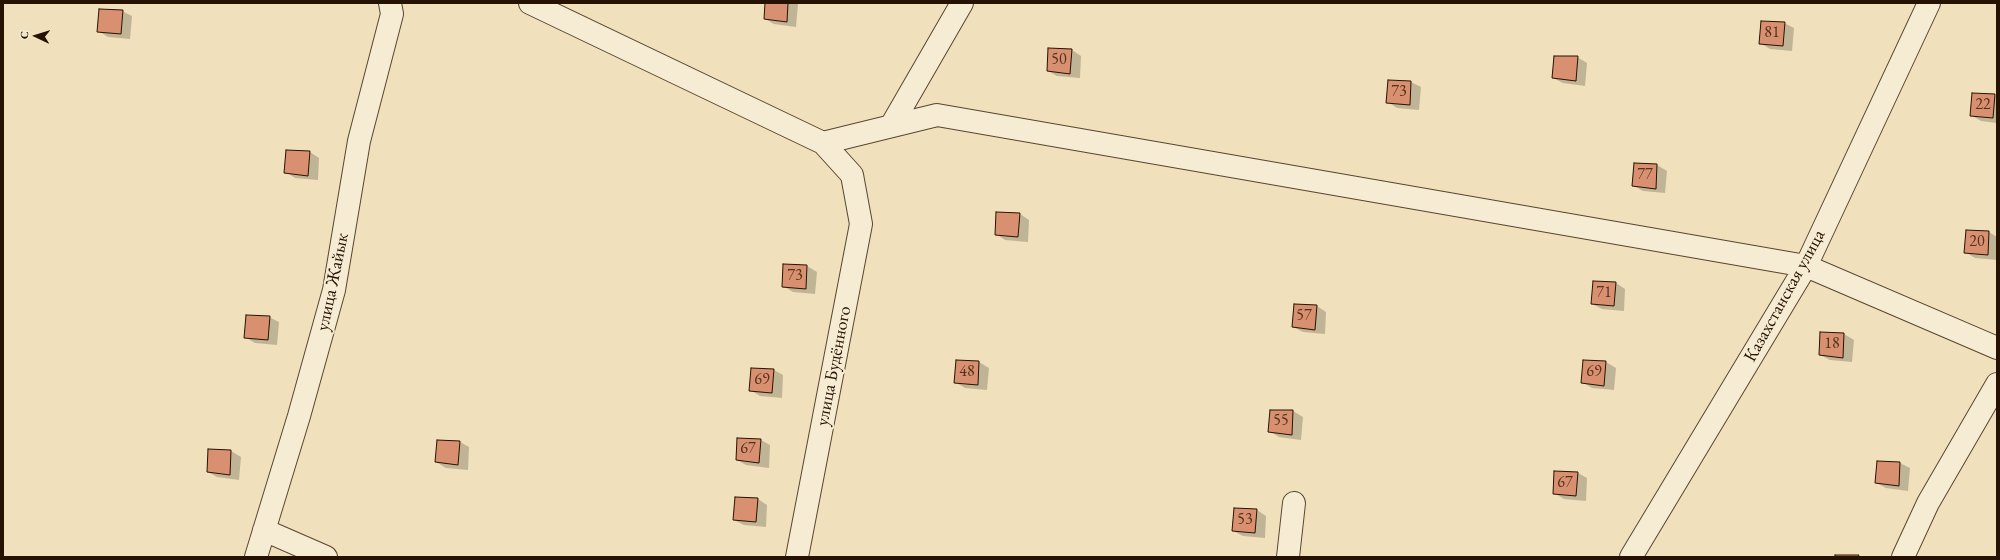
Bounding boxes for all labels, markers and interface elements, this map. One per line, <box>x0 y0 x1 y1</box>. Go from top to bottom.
north arrow <box>16 16 56 56</box>
house number: 81 <box>1764 23 1780 43</box>
text: С <box>17 31 31 40</box>
house number: 50 <box>1051 50 1067 70</box>
house number: 73 <box>1391 82 1407 102</box>
house number: 22 <box>1975 95 1991 115</box>
house number: 77 <box>1637 165 1653 185</box>
street label: Казахстанская улица <box>1740 226 1830 366</box>
street label: улица Жайык <box>312 231 354 333</box>
house number: 20 <box>1969 232 1985 252</box>
house number: 73 <box>787 266 803 286</box>
house number: 71 <box>1596 283 1612 303</box>
street label: улица Будённого <box>812 304 856 428</box>
house number: 57 <box>1296 306 1312 326</box>
house number: 18 <box>1824 334 1840 354</box>
house number: 48 <box>959 362 975 382</box>
house number: 69 <box>1586 362 1602 382</box>
house number: 69 <box>754 370 770 390</box>
house number: 55 <box>1273 411 1289 431</box>
house number: 67 <box>740 439 756 459</box>
house number: 67 <box>1557 473 1573 493</box>
house number: 53 <box>1237 510 1253 530</box>

